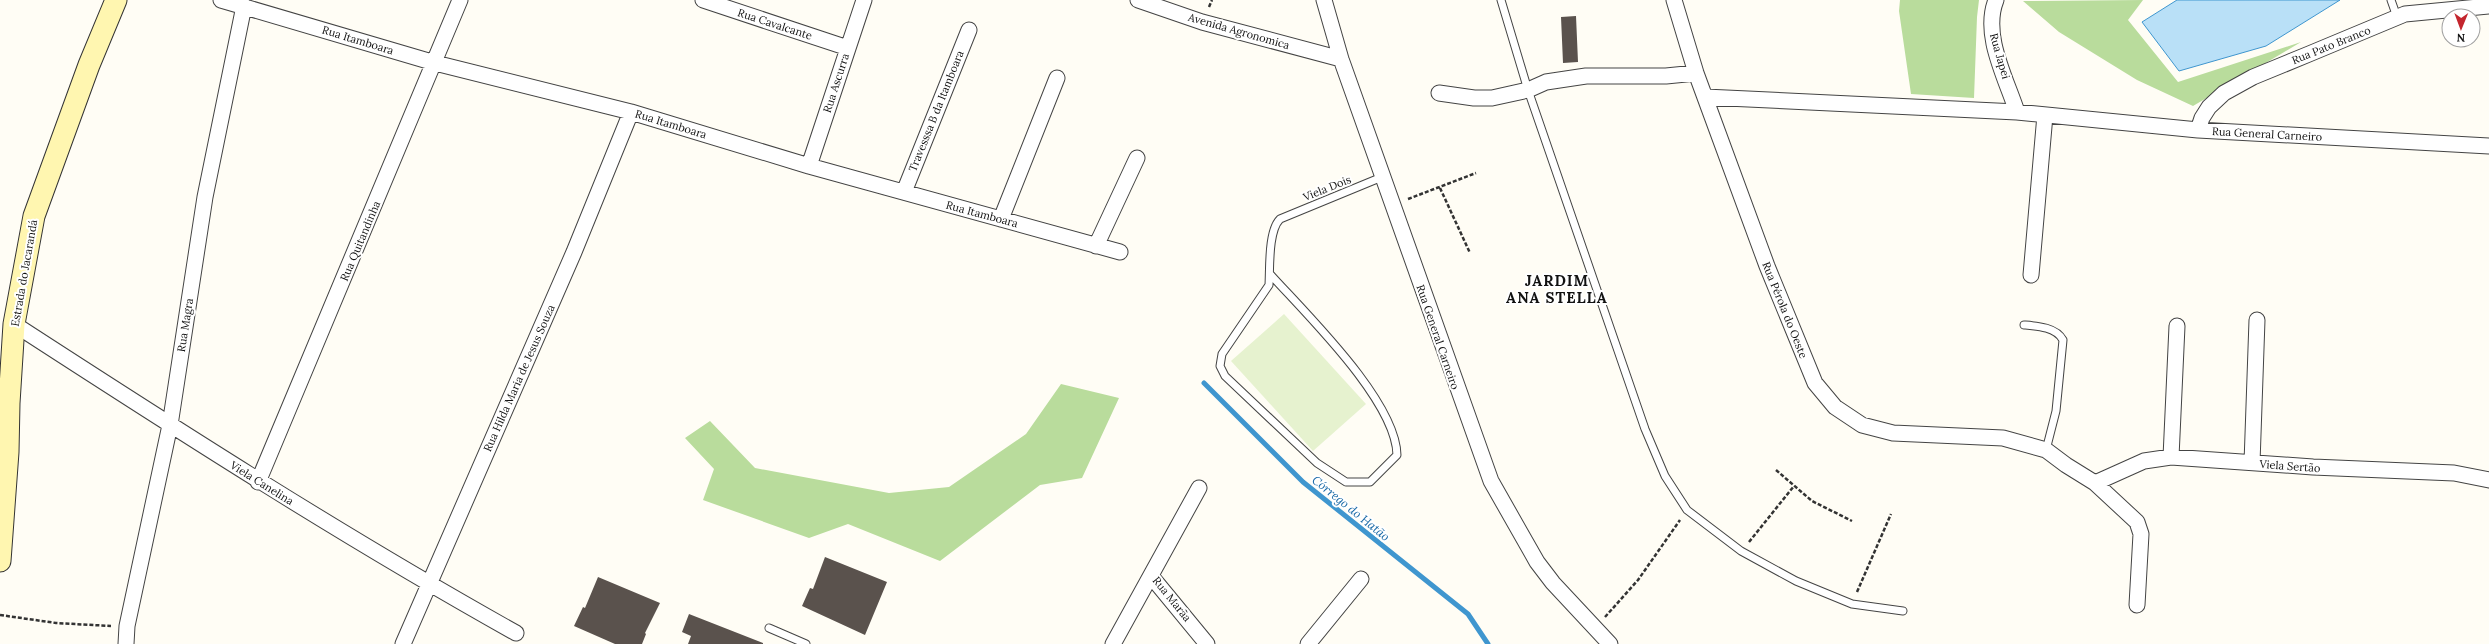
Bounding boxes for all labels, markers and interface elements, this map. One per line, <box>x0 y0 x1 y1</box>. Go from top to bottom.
street label: Rua Cavalcante <box>736 5 814 43</box>
north arrow <box>2441 8 2481 48</box>
street label: Avenida Agronomica <box>1186 10 1292 52</box>
street label: Rua Itamboara <box>320 22 396 58</box>
street label: Rua Pato Branco <box>2290 23 2372 67</box>
street label: Rua Japei <box>1987 31 2013 81</box>
text: N <box>2456 31 2465 45</box>
street label: Travesssa B da Itamboara <box>905 48 967 174</box>
street label: Rua Ascurra <box>820 51 852 114</box>
street label: Rua Itamboara <box>633 106 709 142</box>
street label: Rua General Carneiro <box>2212 124 2322 144</box>
street label: Viela Dois <box>1300 172 1353 204</box>
street label: Rua Quitandinha <box>337 198 383 283</box>
street label: Rua Itamboara <box>944 198 1020 230</box>
street label: Estrada do Jacarandá <box>8 218 40 327</box>
street label: Rua Pérola do Oeste <box>1759 260 1811 360</box>
district label: JARDIM ANA STELLA <box>1506 271 1608 307</box>
street label: Rua General Carneiro <box>1413 283 1463 391</box>
street label: Rua Magra <box>174 297 196 353</box>
street label: Rua Hilda Maria de Jesus Souza <box>480 302 558 454</box>
street label: Viela Canelina <box>227 457 297 508</box>
street label: Viela Sertão <box>2258 457 2321 475</box>
water label: Córrego do Hatão <box>1309 472 1393 544</box>
street label: Rua Marãa <box>1150 574 1195 625</box>

